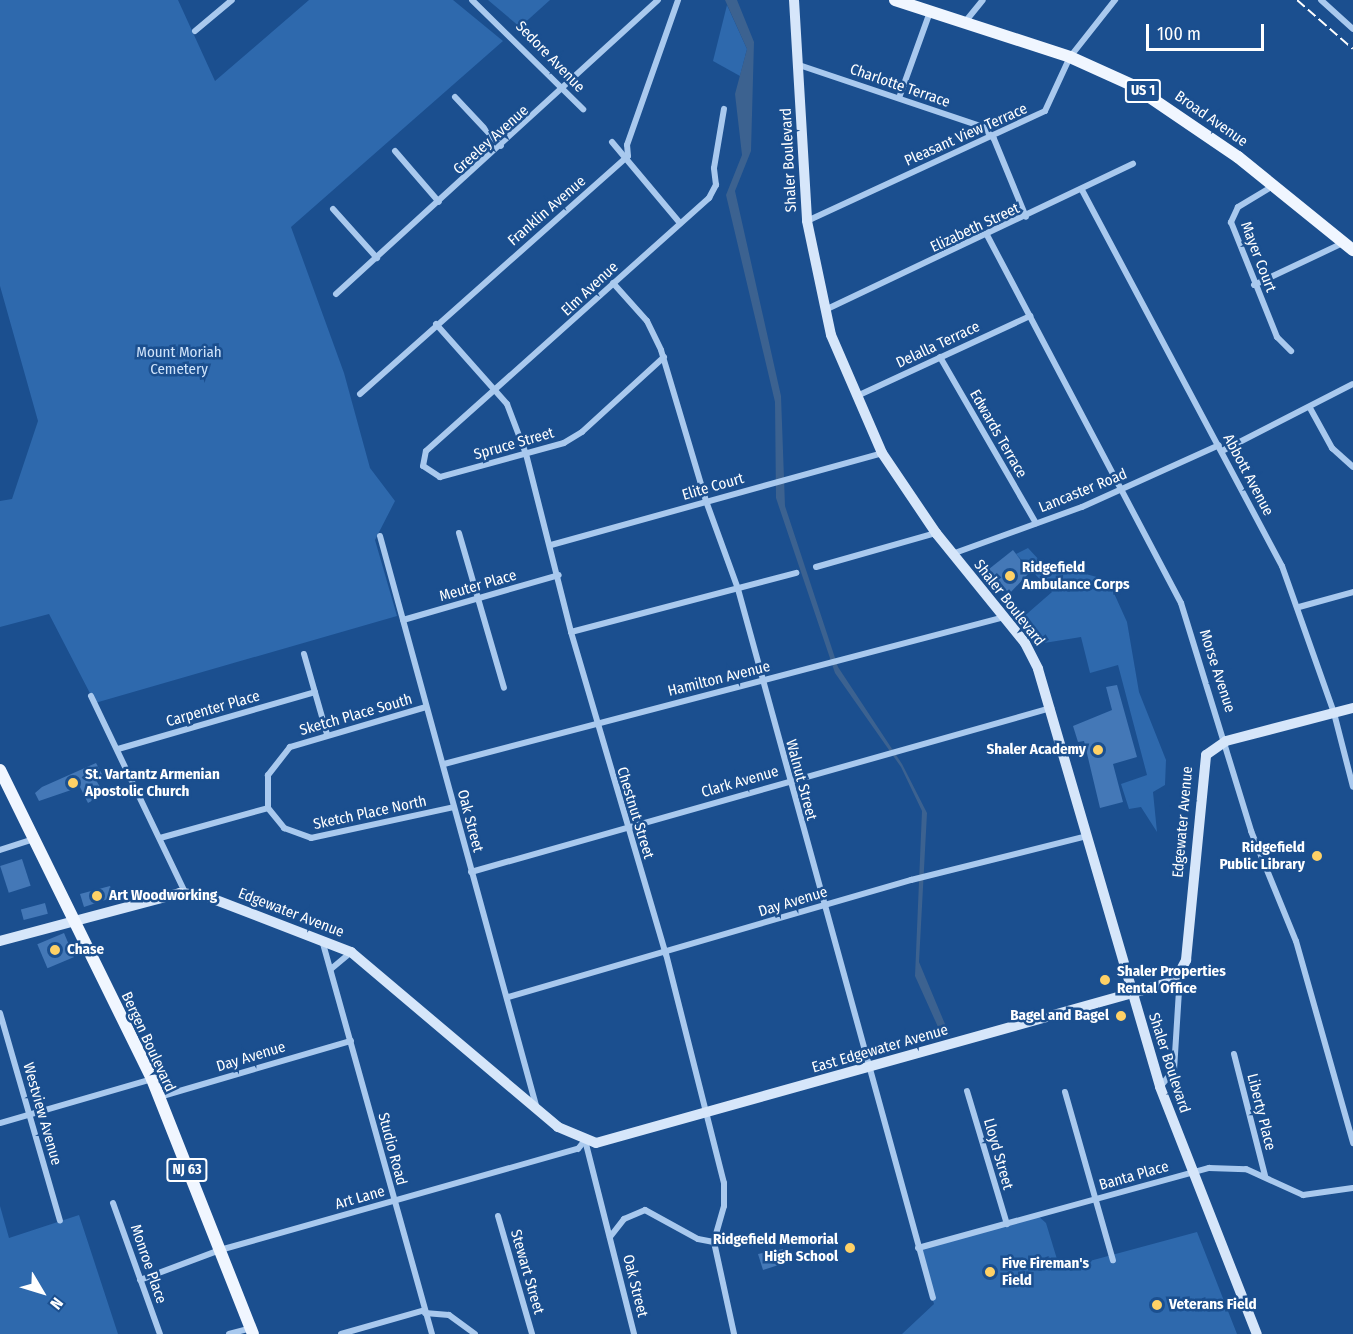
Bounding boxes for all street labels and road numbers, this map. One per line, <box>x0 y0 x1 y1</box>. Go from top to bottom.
street label: Sedore Avenue <box>512 18 588 96</box>
street label: Charlotte Terrace <box>848 60 952 112</box>
road number: US 1 <box>1124 80 1162 102</box>
street label: Broad Avenue <box>1171 87 1251 151</box>
street label: Pleasant View Terrace <box>902 100 1030 170</box>
street label: Greeley Avenue <box>450 102 532 178</box>
street label: Shaler Boulevard <box>777 107 801 213</box>
street label: Franklin Avenue <box>504 172 590 250</box>
street label: Elizabeth Street <box>928 199 1022 257</box>
street label: Mayer Court <box>1236 219 1280 295</box>
street label: Elm Avenue <box>558 258 622 320</box>
street label: Delalla Terrace <box>893 318 983 372</box>
street label: Edwards Terrace <box>965 387 1031 481</box>
street label: Spruce Street <box>472 424 556 464</box>
street label: Abbott Avenue <box>1219 431 1277 519</box>
street label: Lancaster Road <box>1036 465 1130 517</box>
street label: Elite Court <box>680 470 746 504</box>
street label: Shaler Boulevard <box>970 556 1048 650</box>
street label: Meuter Place <box>437 566 519 606</box>
street label: Morse Avenue <box>1195 627 1239 715</box>
street label: Hamilton Avenue <box>666 658 772 700</box>
street label: Carpenter Place <box>164 687 262 731</box>
street label: Sketch Place South <box>298 690 414 740</box>
street label: Walnut Street <box>782 738 820 822</box>
street label: Clark Avenue <box>699 762 781 802</box>
street label: Chestnut Street <box>612 765 658 861</box>
street label: Edgewater Avenue <box>1169 765 1197 879</box>
street label: Oak Street <box>453 788 487 854</box>
street label: Sketch Place North <box>312 792 428 834</box>
street label: Day Avenue <box>756 883 830 921</box>
street label: Edgewater Avenue <box>236 885 346 941</box>
street label: Bergen Boulevard <box>117 989 179 1095</box>
street label: Shaler Boulevard <box>1144 1011 1194 1115</box>
street label: East Edgewater Avenue <box>810 1021 950 1077</box>
street label: Day Avenue <box>214 1038 288 1076</box>
street label: Westview Avenue <box>19 1061 65 1167</box>
street label: Liberty Place <box>1243 1072 1279 1152</box>
street label: Studio Road <box>374 1111 410 1187</box>
street label: Lloyd Street <box>979 1116 1017 1192</box>
street label: Banta Place <box>1097 1157 1171 1195</box>
road number: NJ 63 <box>166 1159 208 1181</box>
street label: Art Lane <box>333 1182 387 1214</box>
street label: Monroe Place <box>126 1222 170 1306</box>
street label: Stewart Street <box>506 1228 548 1316</box>
street label: Oak Street <box>619 1253 651 1319</box>

